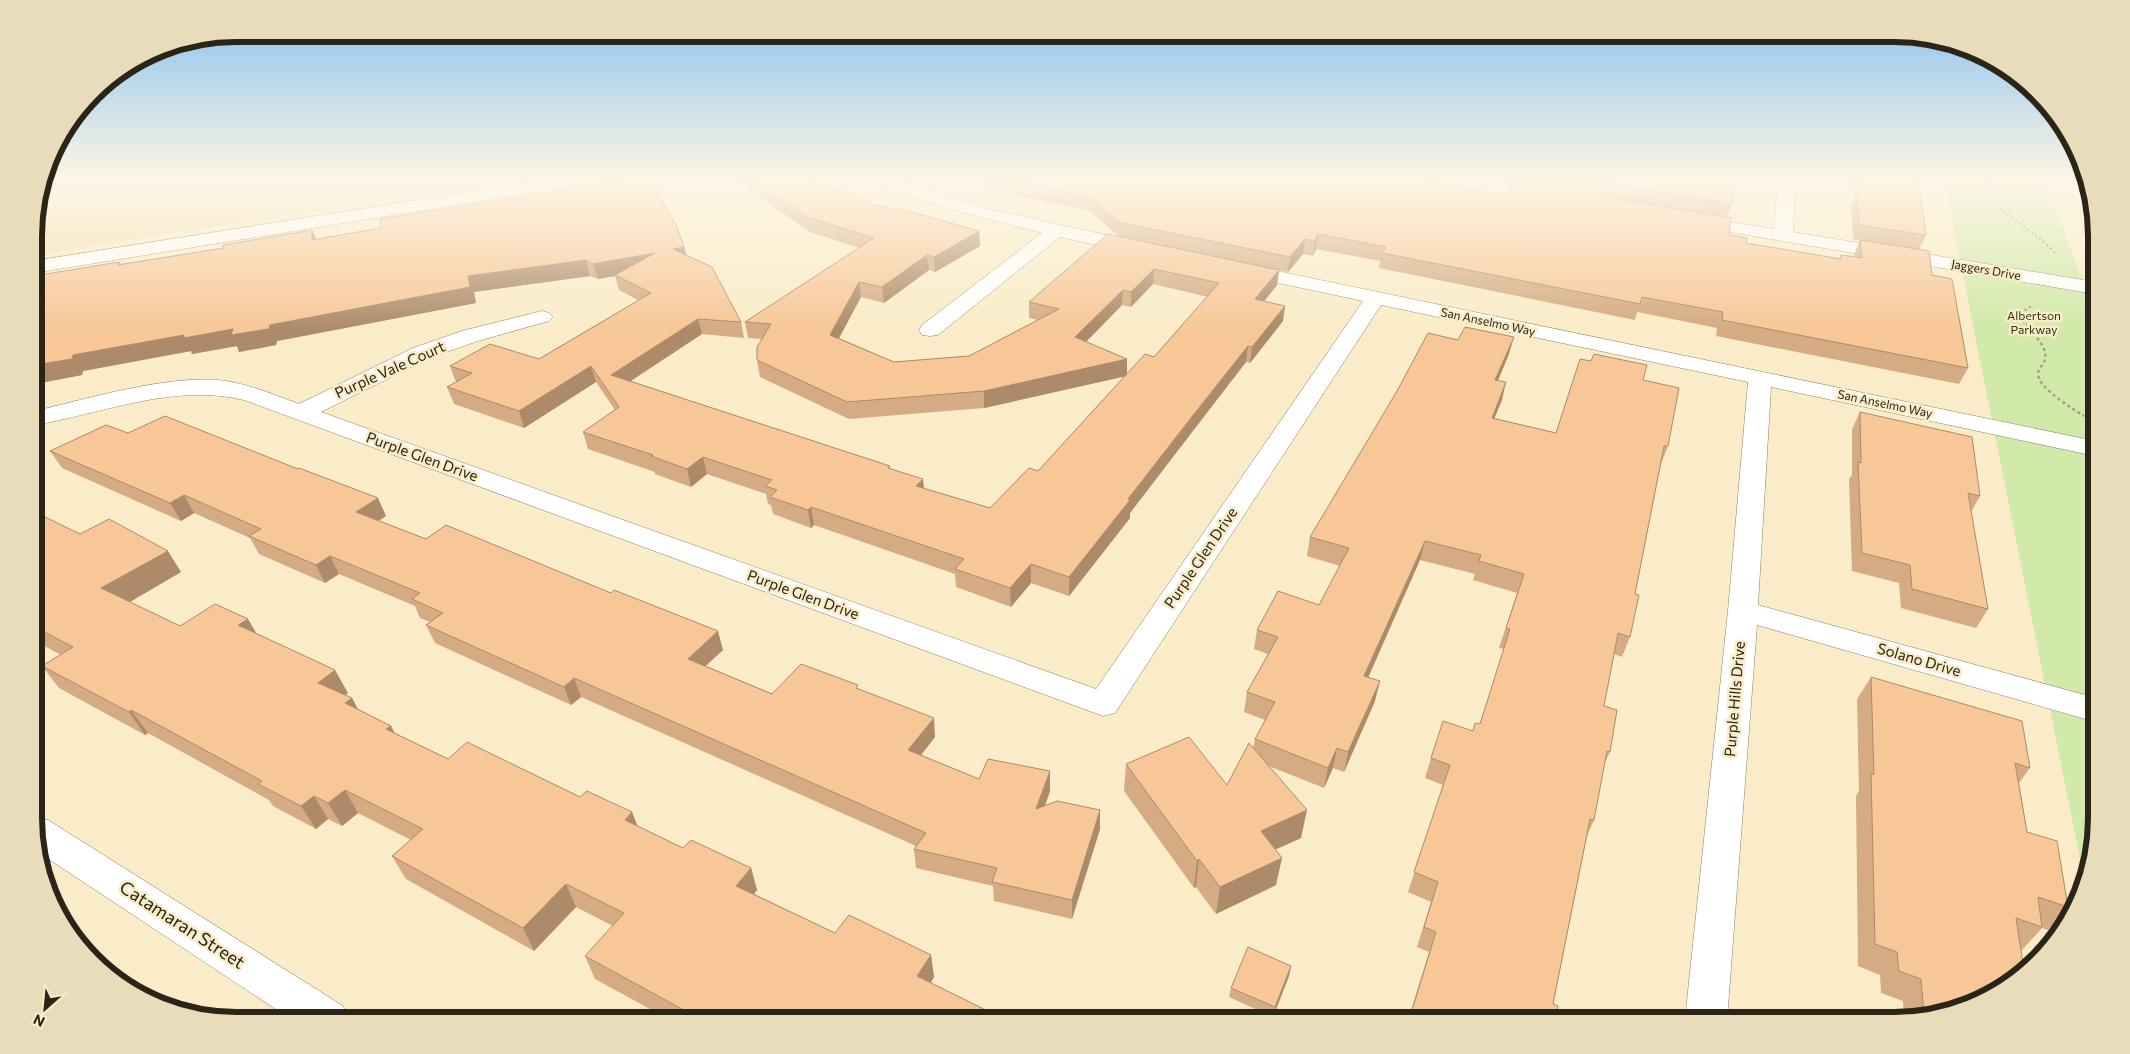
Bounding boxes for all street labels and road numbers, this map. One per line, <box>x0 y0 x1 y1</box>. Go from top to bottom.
street label: Jaggers Drive <box>1950 256 2022 283</box>
street label: San Anselmo Way <box>1440 304 1537 338</box>
street label: Purple Vale Court <box>332 337 448 401</box>
street label: San Anselmo Way <box>1837 386 1934 420</box>
street label: Purple Glen Drive <box>364 427 481 485</box>
street label: Purple Glen Drive <box>1160 504 1241 611</box>
street label: Purple Glen Drive <box>745 565 862 623</box>
street label: Solano Drive <box>1875 639 1963 680</box>
street label: Purple Hills Drive <box>1720 640 1748 757</box>
street label: Catamaran Street <box>116 876 249 973</box>

